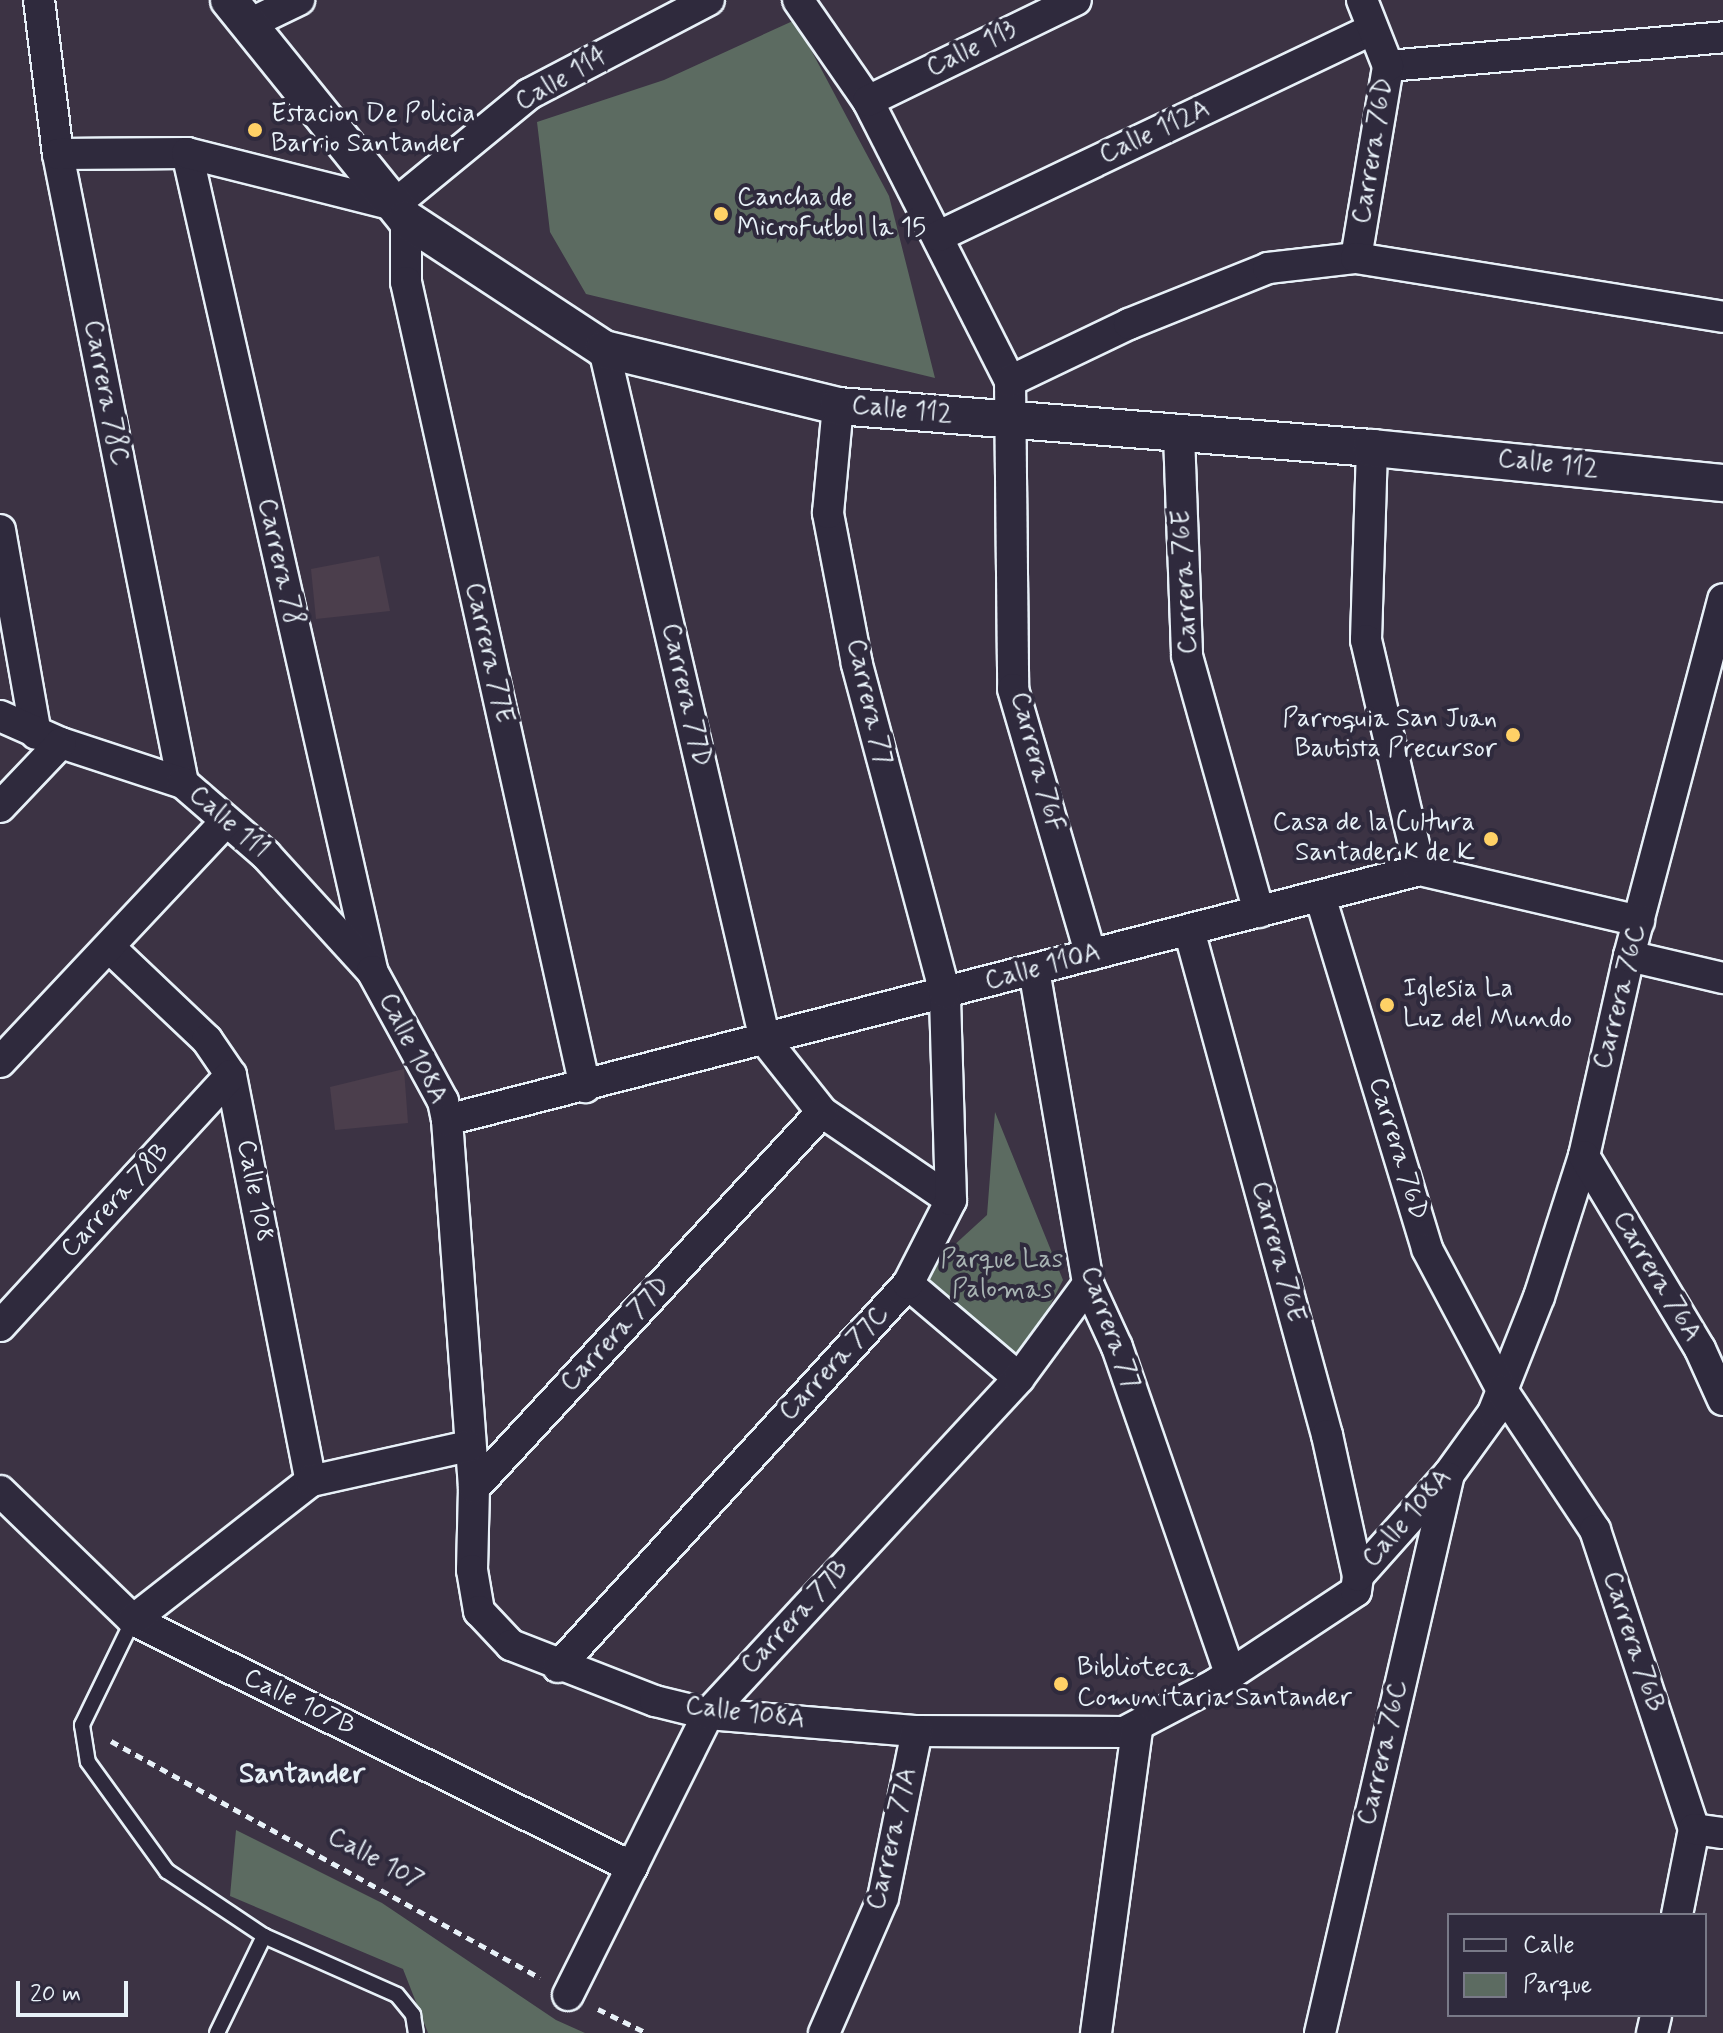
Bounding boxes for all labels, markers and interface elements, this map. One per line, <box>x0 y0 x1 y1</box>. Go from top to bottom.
street label: Calle 113 <box>922 15 1022 85</box>
street label: Calle 114 <box>510 41 614 119</box>
street label: Carrera 76D <box>1347 76 1401 226</box>
street label: Calle 112A <box>1095 94 1215 172</box>
place label: Estacion De Policia Barrio Santander <box>271 99 470 160</box>
marker: Estacion De Policia Barrio Santander <box>246 121 264 139</box>
place label: Cancha de MicroFutbol la 15 <box>737 183 924 244</box>
marker: Cancha de MicroFutbol la 15 <box>712 205 730 223</box>
street label: Carrera 78C <box>76 317 134 469</box>
street label: Calle 112 <box>850 391 954 431</box>
street label: Calle 112 <box>1496 444 1600 486</box>
street label: Carrera 78 <box>249 495 309 629</box>
street label: Carrera 76E <box>1167 509 1205 655</box>
street label: Carrera 77E <box>457 580 519 726</box>
street label: Carrera 77D <box>653 620 717 770</box>
street label: Carrera 77 <box>838 636 898 768</box>
street label: Carrera 76F <box>1002 689 1070 835</box>
place label: Parroquia San Juan Bautista Precursor <box>1280 704 1497 766</box>
marker: Parroquia San Juan Bautista Precursor <box>1504 726 1522 744</box>
street label: Calle 111 <box>182 780 274 866</box>
place label: Casa de la Cultura Santader K de K <box>1267 808 1475 870</box>
marker: Casa de la Cultura Santader K de K <box>1482 830 1500 848</box>
street label: Carrera 76C <box>1588 921 1654 1073</box>
street label: Calle 110A <box>982 938 1104 998</box>
place label: Iglesia La Luz del Mundo <box>1403 974 1563 1036</box>
street label: Calle 108A <box>371 988 453 1110</box>
marker: Iglesia La Luz del Mundo <box>1378 996 1396 1014</box>
street label: Carrera 76D <box>1361 1074 1433 1224</box>
street label: Carrera 78B <box>55 1137 177 1265</box>
street label: Calle 108 <box>229 1137 279 1245</box>
street label: Carrera 76E <box>1243 1178 1311 1326</box>
street label: Carrera 76A <box>1605 1206 1707 1348</box>
park label: Parque Las Palomas <box>941 1245 1063 1306</box>
street label: Carrera 77 <box>1072 1262 1146 1394</box>
street label: Carrera 77D <box>555 1271 677 1399</box>
street label: Carrera 77C <box>774 1300 896 1428</box>
street label: Calle 108A <box>1357 1463 1459 1575</box>
street label: Carrera 77B <box>735 1554 857 1682</box>
street label: Carrera 76B <box>1595 1568 1669 1716</box>
place label: Biblioteca Comunitaria Santander <box>1077 1653 1352 1714</box>
street label: Calle 107B <box>238 1663 360 1743</box>
marker: Biblioteca Comunitaria Santander <box>1052 1675 1070 1693</box>
street label: Carrera 76C <box>1352 1677 1416 1829</box>
street label: Calle 108A <box>683 1691 807 1737</box>
district label: Santander <box>239 1758 365 1792</box>
street label: Carrera 77A <box>861 1765 925 1913</box>
street label: Calle 107 <box>322 1822 428 1898</box>
legend <box>1447 1913 1707 2017</box>
text: Calle <box>1523 1930 1575 1961</box>
scale bar <box>20 1965 132 2015</box>
text: Parque <box>1523 1970 1592 2001</box>
text: 20 m <box>30 1979 81 2010</box>

